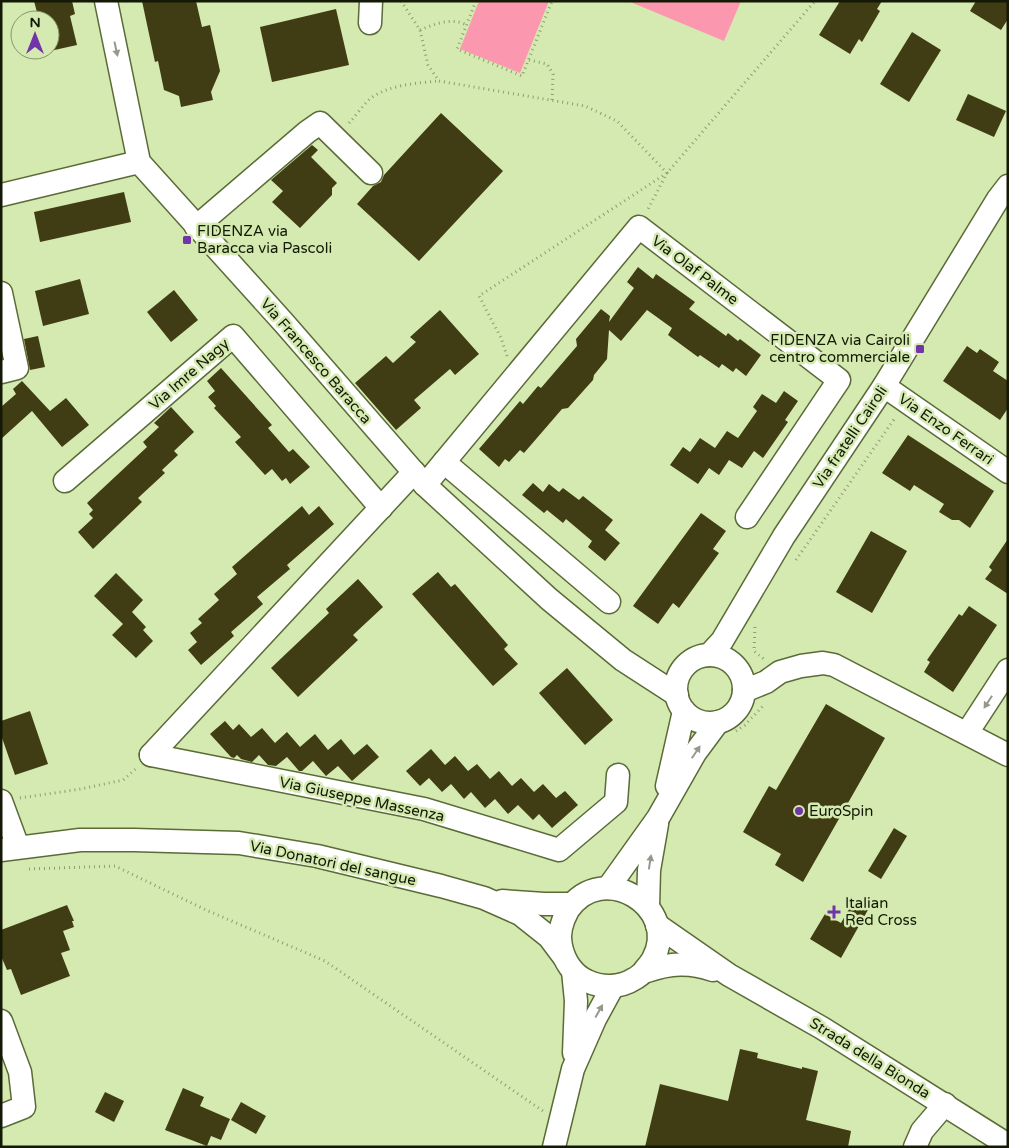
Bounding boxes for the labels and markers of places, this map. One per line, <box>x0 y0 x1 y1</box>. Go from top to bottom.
place label: FIDENZA via Baracca via Pascoli <box>197 222 332 257</box>
marker: FIDENZA via Baracca via Pascoli <box>181 234 193 246</box>
place label: FIDENZA via Cairoli centro commerciale <box>769 331 910 366</box>
marker: FIDENZA via Cairoli centro commerciale <box>914 343 926 355</box>
place label: EuroSpin <box>809 802 873 820</box>
marker: EuroSpin <box>793 805 805 817</box>
place label: Italian Red Cross <box>845 894 917 929</box>
marker: Italian Red Cross <box>827 905 841 919</box>

